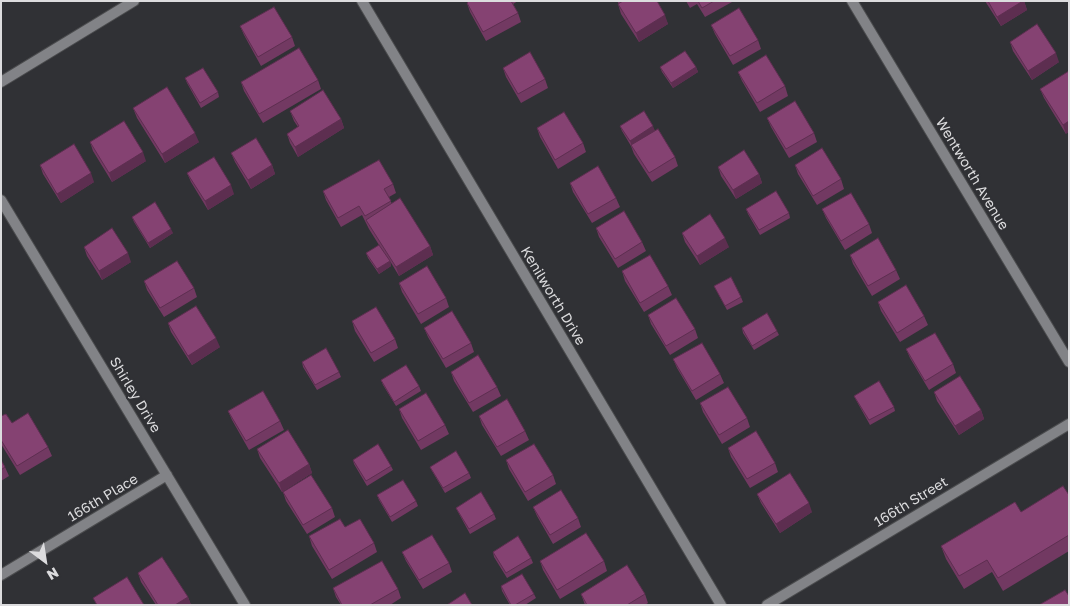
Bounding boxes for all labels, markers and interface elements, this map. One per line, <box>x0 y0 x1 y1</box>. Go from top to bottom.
street label: Wentworth Avenue <box>932 115 1012 233</box>
street label: Kenilworth Drive <box>517 244 589 348</box>
street label: Shirley Drive <box>106 354 164 436</box>
street label: 166th Place <box>65 471 141 525</box>
street label: 166th Street <box>871 473 951 531</box>
north arrow <box>20 536 70 586</box>
text: N <box>44 564 62 584</box>

